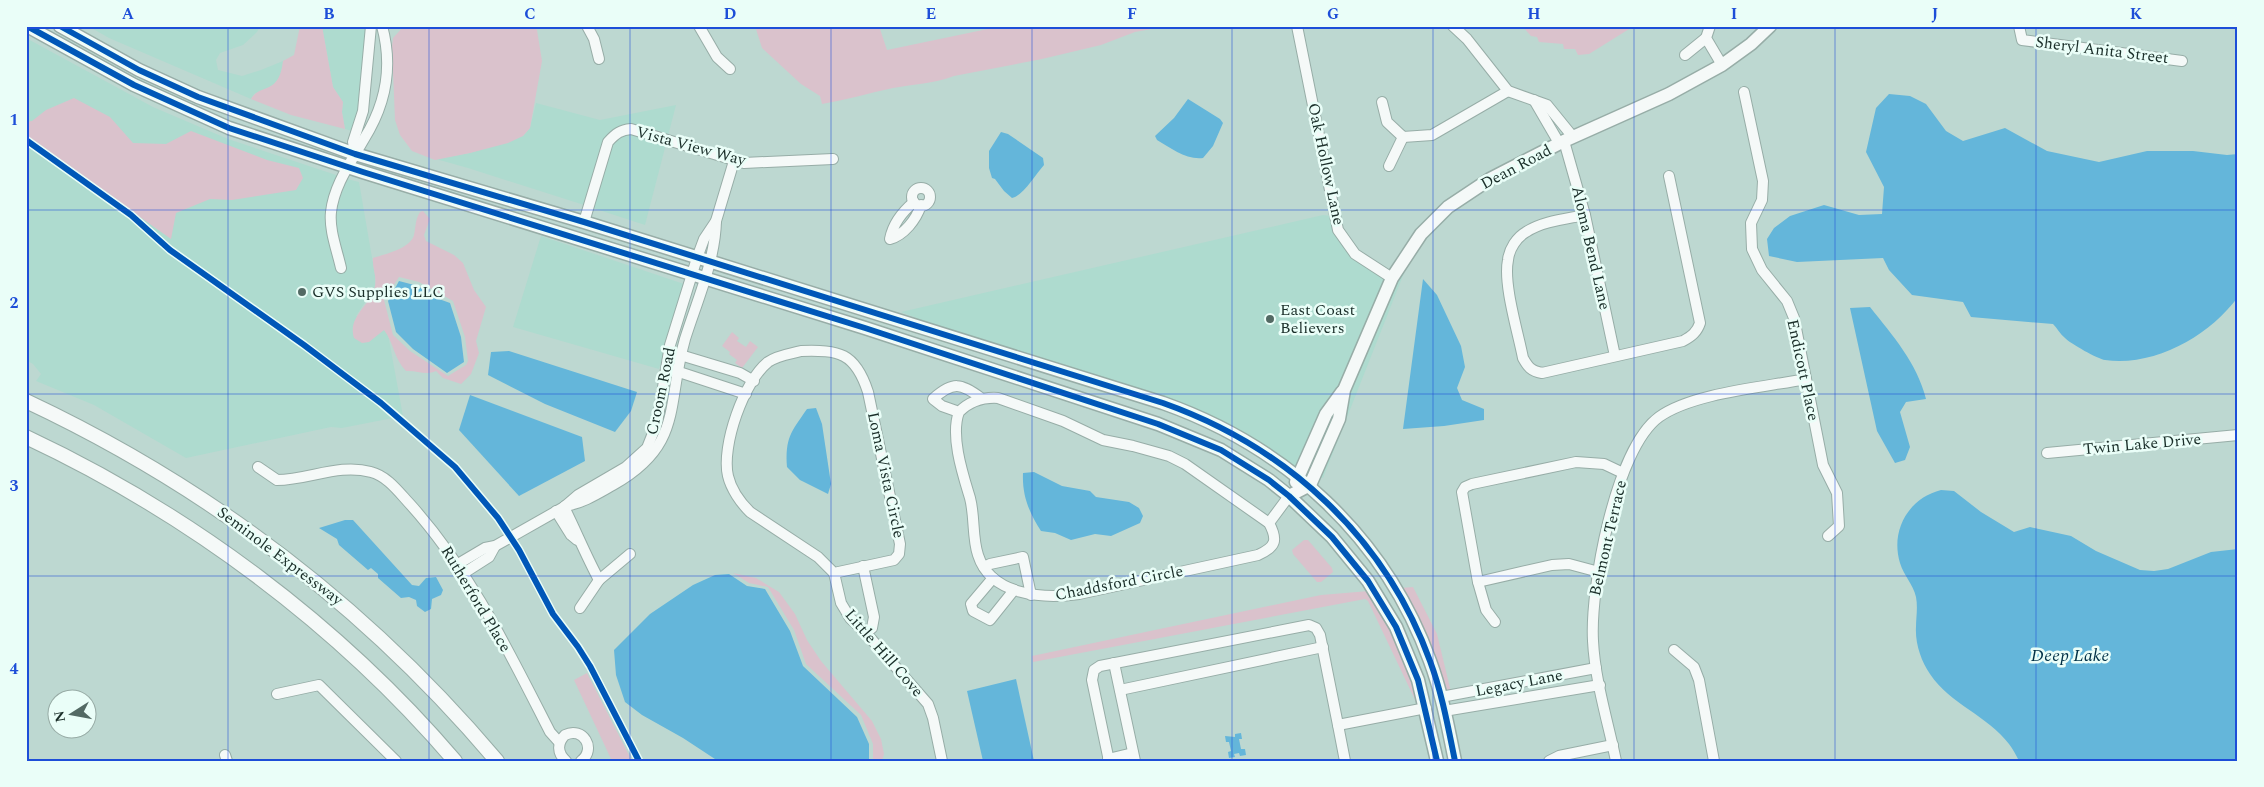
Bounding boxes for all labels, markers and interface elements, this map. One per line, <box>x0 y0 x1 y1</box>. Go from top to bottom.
text: A <box>122 2 135 26</box>
text: B <box>323 2 335 26</box>
text: C <box>524 2 536 26</box>
text: D <box>724 2 737 26</box>
text: E <box>926 2 936 26</box>
text: F <box>1127 2 1137 26</box>
text: G <box>1327 2 1339 26</box>
text: H <box>1527 2 1541 26</box>
text: I <box>1731 2 1737 26</box>
text: J <box>1932 2 1939 26</box>
text: K <box>2130 2 2143 26</box>
street label: Sheryl Anita Street <box>2034 30 2170 70</box>
street label: Oak Hollow Lane <box>1301 101 1351 227</box>
text: 1 <box>10 108 18 132</box>
street label: Vista View Way <box>634 120 750 172</box>
street label: Dean Road <box>1476 138 1556 196</box>
street label: Aloma Bend Lane <box>1565 184 1617 312</box>
place label: GVS Supplies LLC <box>312 280 444 304</box>
marker: GVS Supplies LLC <box>296 286 308 298</box>
text: 2 <box>10 291 19 315</box>
place label: East Coast Believers <box>1280 298 1356 340</box>
marker: East Coast Believers <box>1264 313 1276 325</box>
street label: Endicott Place <box>1781 317 1825 423</box>
street label: Croom Road <box>640 345 682 437</box>
street label: Loma Vista Circle <box>861 410 911 540</box>
street label: Twin Lake Drive <box>2082 427 2202 461</box>
text: 3 <box>10 474 19 498</box>
street label: Belmont Terrace <box>1583 478 1633 598</box>
street label: Seminole Expressway <box>212 501 349 612</box>
street label: Rutherford Place <box>435 541 517 657</box>
street label: Chaddsford Circle <box>1053 559 1185 607</box>
street label: Little Hill Cove <box>839 604 929 702</box>
water label: Deep Lake <box>2031 642 2109 669</box>
text: 4 <box>10 657 19 681</box>
street label: Legacy Lane <box>1473 663 1565 703</box>
north arrow <box>48 690 98 740</box>
text: N <box>48 709 71 724</box>

